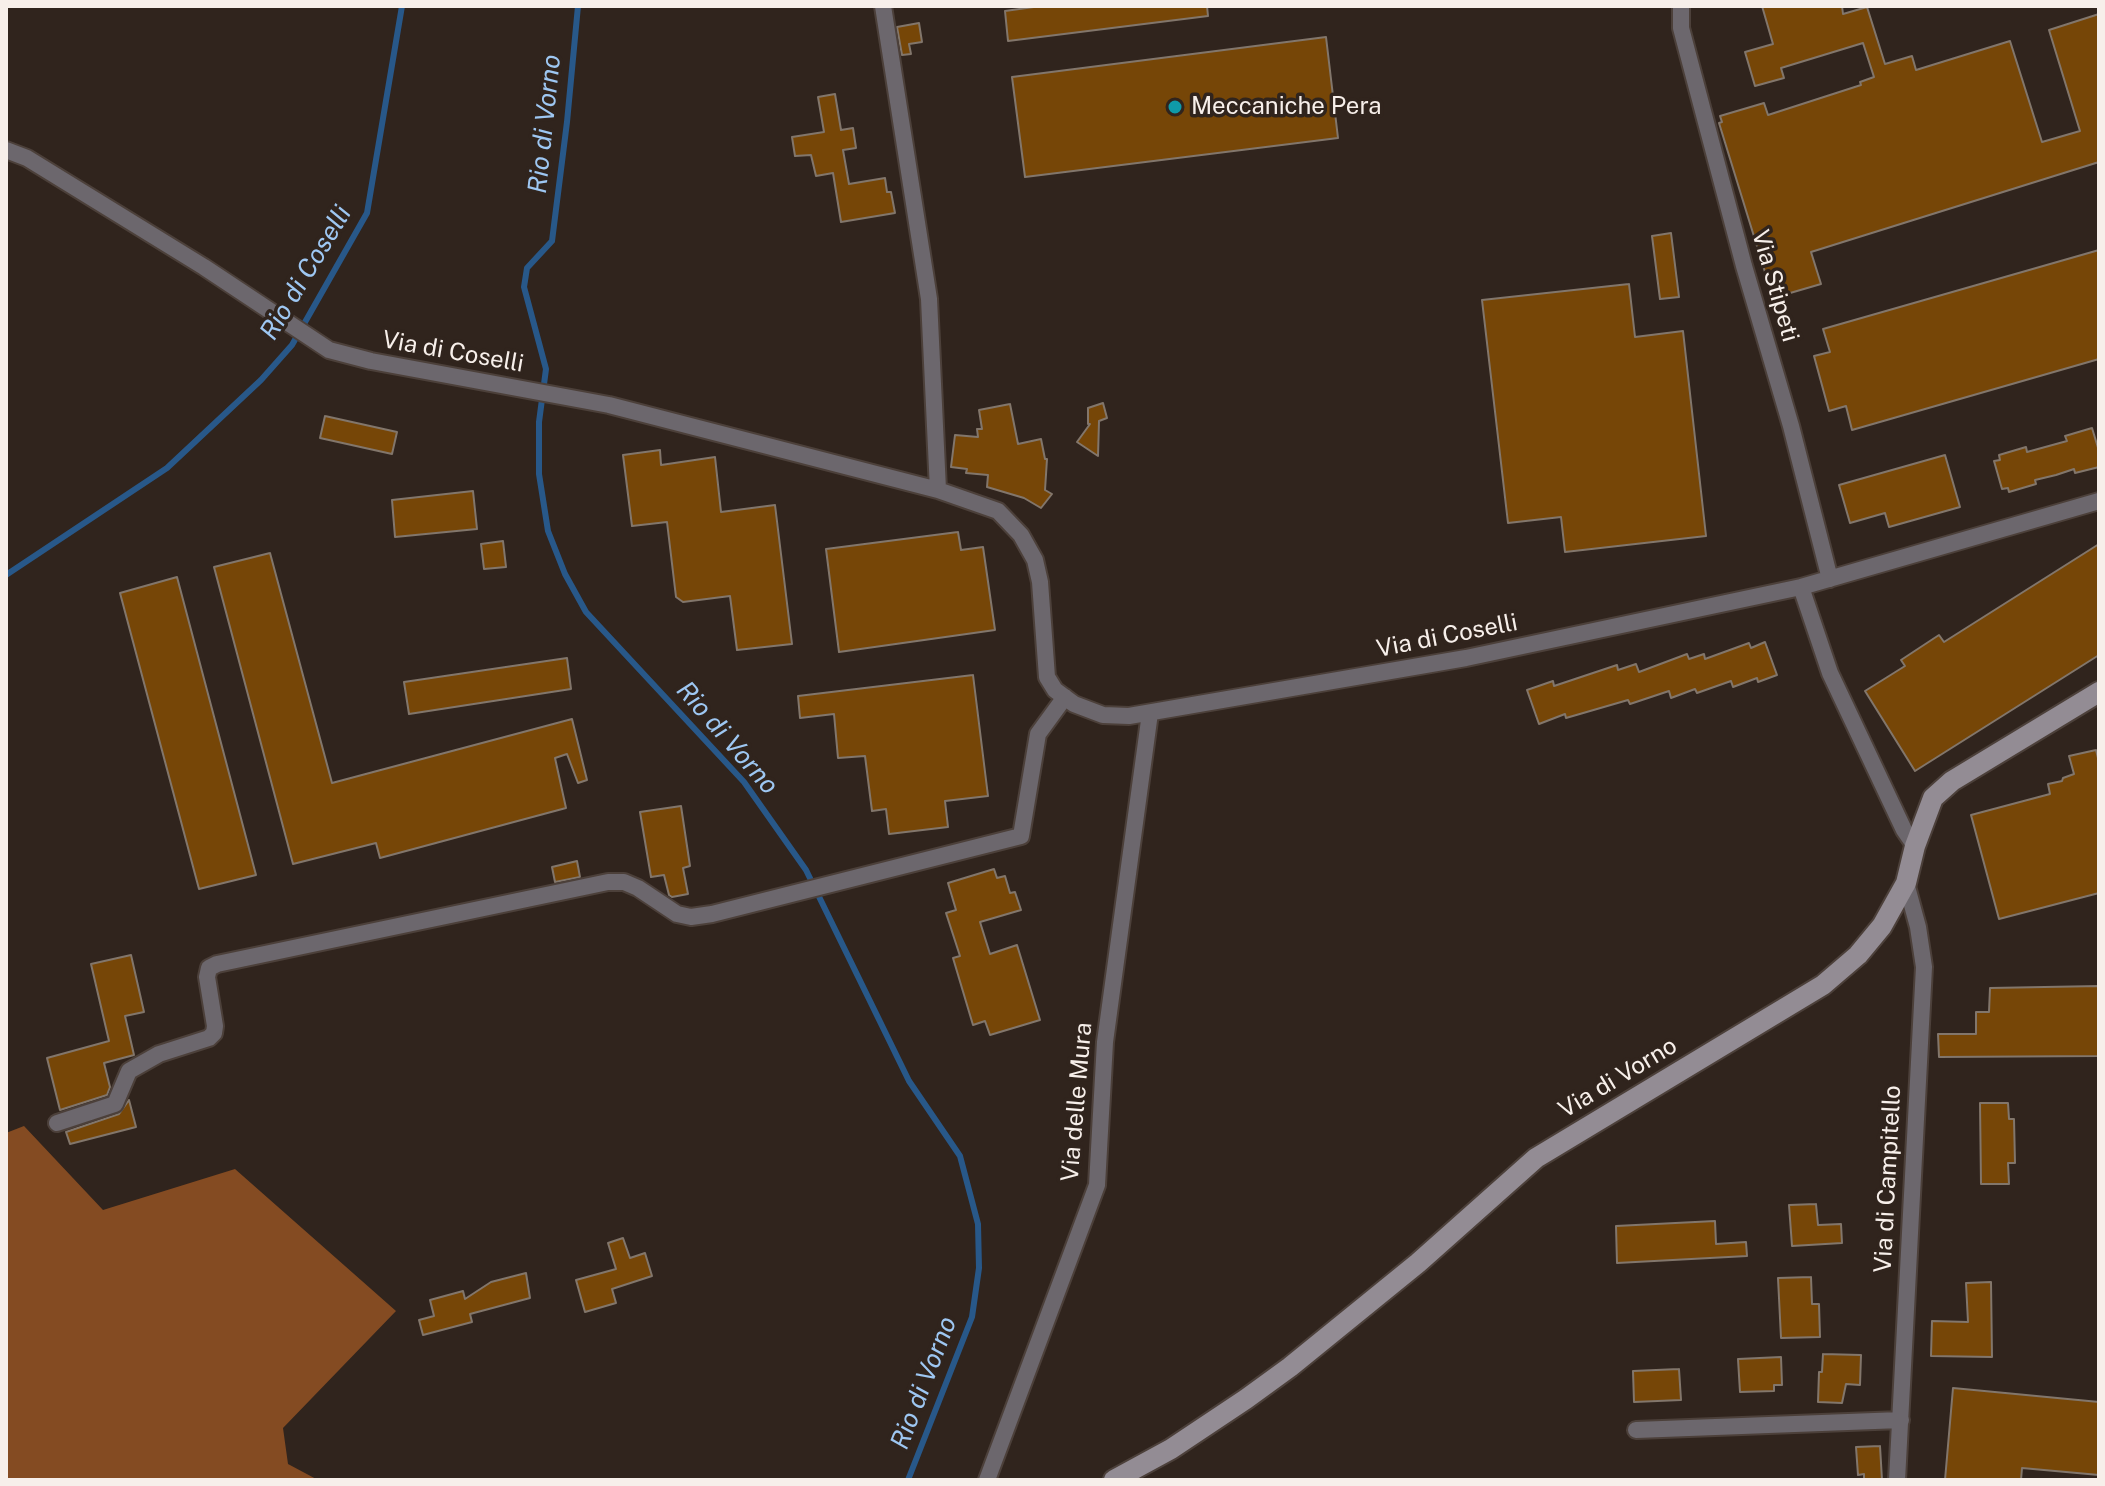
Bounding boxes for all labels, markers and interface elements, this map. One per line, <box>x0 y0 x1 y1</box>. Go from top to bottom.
water label: Rio di Vorno <box>522 53 568 195</box>
place label: Meccaniche Pera <box>1191 93 1382 121</box>
marker: Meccaniche Pera <box>1166 98 1184 116</box>
water label: Rio di Coselli <box>254 200 358 346</box>
street label: Via Stipeti <box>1745 227 1805 345</box>
street label: Via di Coselli <box>380 325 526 379</box>
street label: Via di Coselli <box>1374 608 1520 664</box>
water label: Rio di Vorno <box>670 675 784 801</box>
street label: Via delle Mura <box>1056 1021 1098 1183</box>
street label: Via di Vorno <box>1554 1031 1682 1125</box>
street label: Via di Campitello <box>1869 1084 1907 1274</box>
water label: Rio di Vorno <box>884 1312 964 1454</box>

